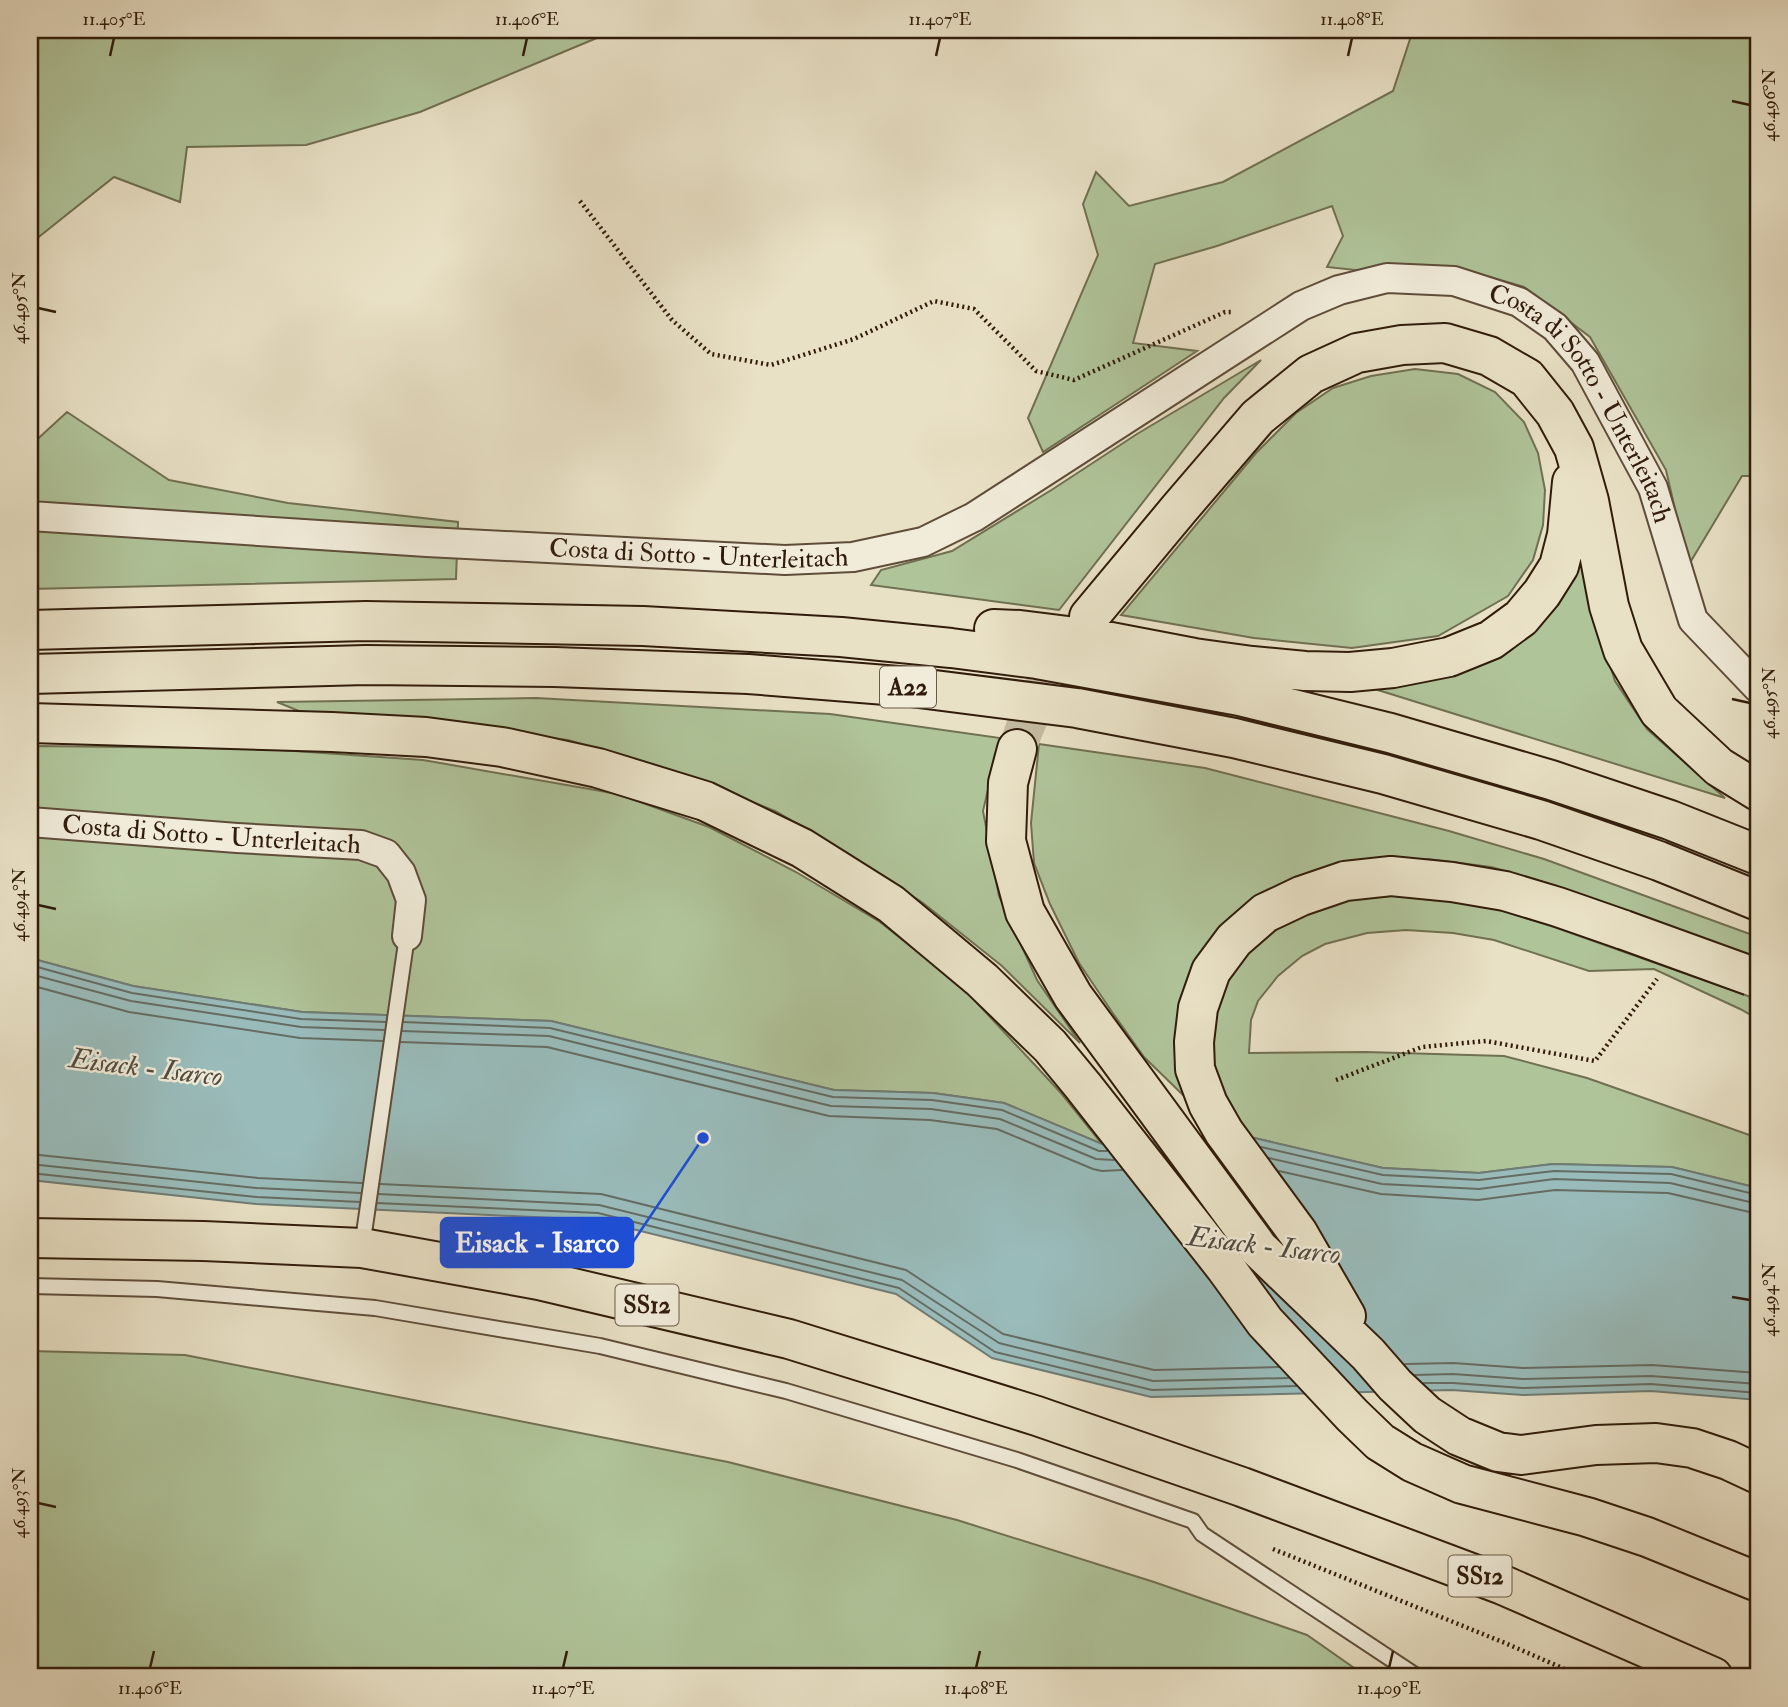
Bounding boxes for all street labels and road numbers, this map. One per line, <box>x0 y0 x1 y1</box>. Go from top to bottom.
street label: Costa di Sotto - Unterleitach <box>1485 277 1679 527</box>
street label: Costa di Sotto - Unterleitach <box>548 532 849 576</box>
road number: A22 <box>880 666 936 708</box>
street label: Costa di Sotto - Unterleitach <box>61 809 362 861</box>
road number: SS12 <box>616 1284 678 1325</box>
road number: SS12 <box>1448 1556 1512 1596</box>

